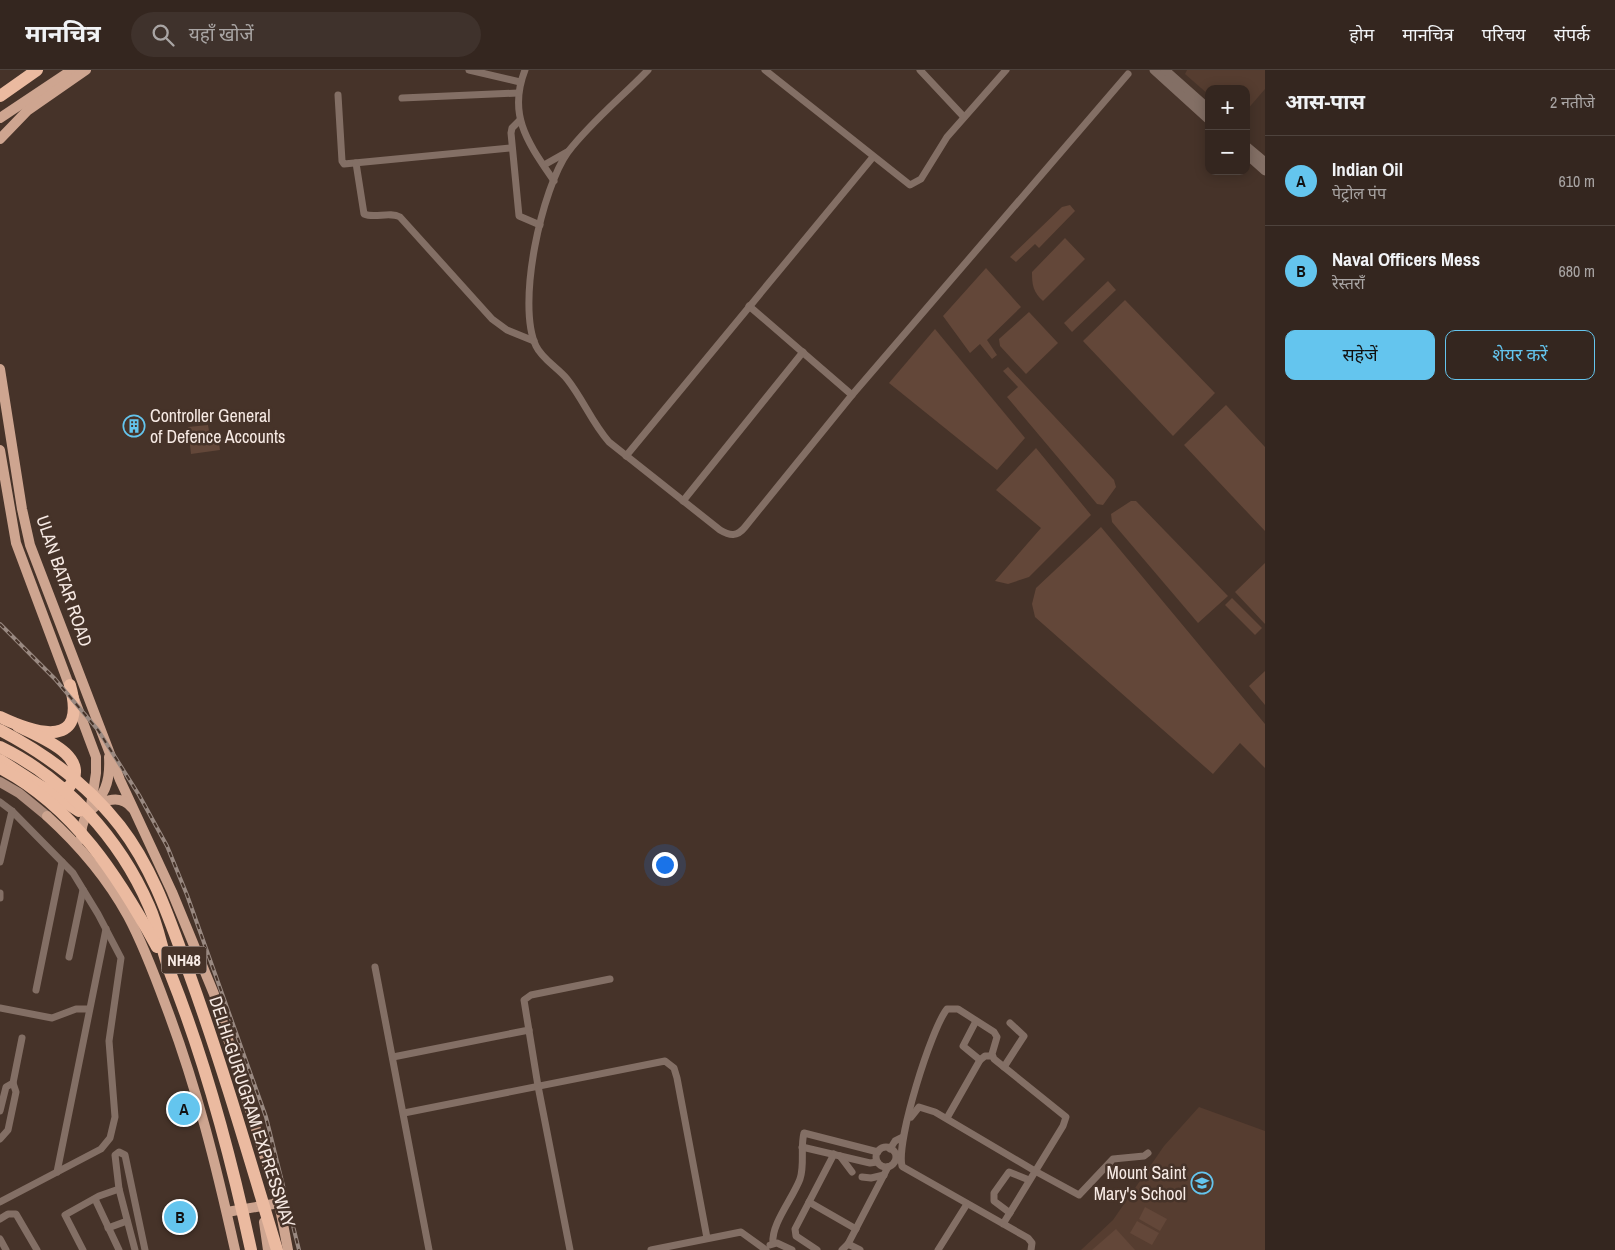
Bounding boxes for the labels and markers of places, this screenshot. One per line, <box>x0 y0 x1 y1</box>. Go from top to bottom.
place label: Controller General of Defence Accounts <box>150 403 285 449</box>
building icon: Controller General of Defence Accounts <box>122 414 146 438</box>
pin: A <box>168 1090 200 1128</box>
place label: Mount Saint Mary's School <box>1094 1160 1186 1206</box>
school or university icon: Mount Saint Mary's School <box>1190 1171 1214 1195</box>
pin: B <box>164 1198 196 1236</box>

